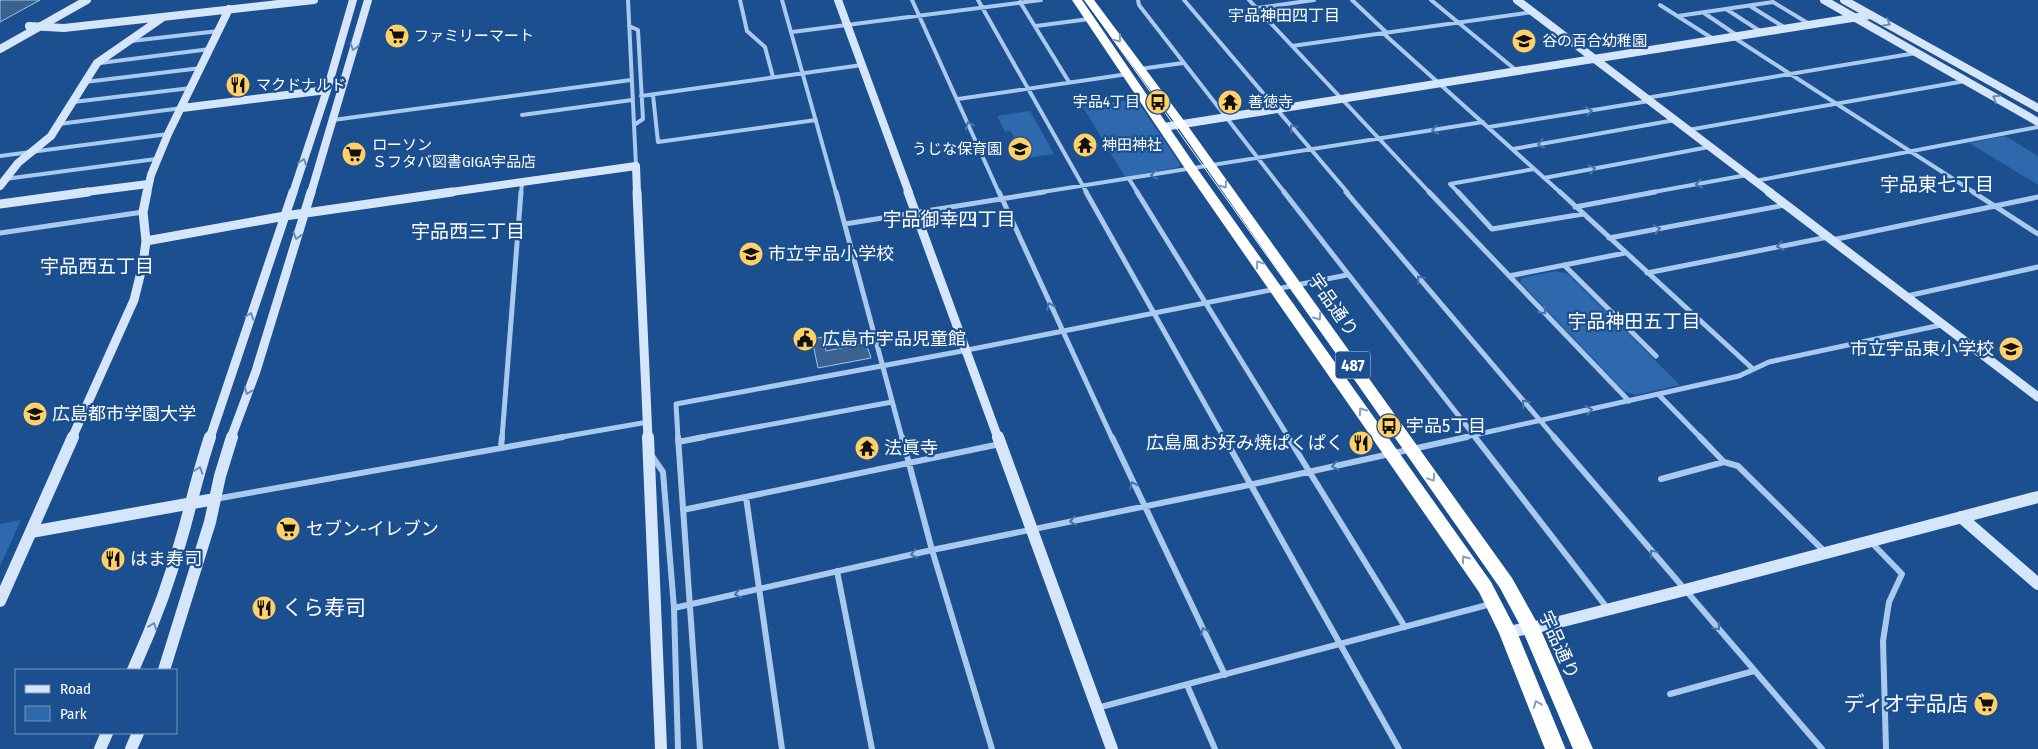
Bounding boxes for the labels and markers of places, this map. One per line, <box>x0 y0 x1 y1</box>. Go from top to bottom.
supermarket icon: ファミリーマート <box>384 23 410 49</box>
place label: ファミリーマート <box>414 27 534 45</box>
school or university icon: 谷の百合幼稚園 <box>1511 28 1537 54</box>
place label: 谷の百合幼稚園 <box>1542 32 1647 50</box>
restaurant icon: マクドナルド <box>225 72 251 98</box>
place label: マクドナルド <box>256 76 346 94</box>
bus stop icon: 宇品4丁目 <box>1145 89 1171 115</box>
temple icon: 善徳寺 <box>1217 89 1243 115</box>
place label: 宇品4丁目 <box>1073 93 1140 111</box>
place label: 善徳寺 <box>1248 93 1293 111</box>
temple icon: 神田神社 <box>1072 132 1098 158</box>
place label: ローソン Ｓフタバ図書GIGA宇品店 <box>372 136 536 171</box>
school or university icon: うじな保育園 <box>1007 136 1033 162</box>
place label: 神田神社 <box>1102 136 1162 154</box>
place label: うじな保育園 <box>912 140 1002 158</box>
supermarket icon: ローソン Ｓフタバ図書GIGA宇品店 <box>341 141 367 167</box>
school or university icon: 市立宇品小学校 <box>738 241 764 267</box>
place label: 市立宇品小学校 <box>768 243 894 265</box>
public building icon: 広島市宇品児童館 <box>792 326 818 352</box>
place label: 広島市宇品児童館 <box>822 328 966 350</box>
school or university icon: 市立宇品東小学校 <box>1998 336 2024 362</box>
place label: 市立宇品東小学校 <box>1850 338 1994 360</box>
school or university icon: 広島都市学園大学 <box>22 401 48 427</box>
place label: 広島都市学園大学 <box>52 403 196 425</box>
bus stop icon: 宇品5丁目 <box>1376 413 1402 439</box>
place label: 宇品5丁目 <box>1406 415 1486 437</box>
restaurant icon: 広島風お好み焼ぱくぱく <box>1348 430 1374 456</box>
place label: 広島風お好み焼ぱくぱく <box>1146 432 1344 454</box>
temple icon: 法眞寺 <box>854 435 880 461</box>
place label: 法眞寺 <box>884 437 938 459</box>
supermarket icon: セブン-イレブン <box>275 516 301 542</box>
place label: セブン-イレブン <box>306 518 439 540</box>
restaurant icon: はま寿司 <box>100 546 126 572</box>
place label: はま寿司 <box>130 548 202 570</box>
restaurant icon: くら寿司 <box>251 595 277 621</box>
place label: くら寿司 <box>282 595 366 621</box>
place label: ディオ宇品店 <box>1843 691 1968 717</box>
supermarket icon: ディオ宇品店 <box>1973 691 1999 717</box>

